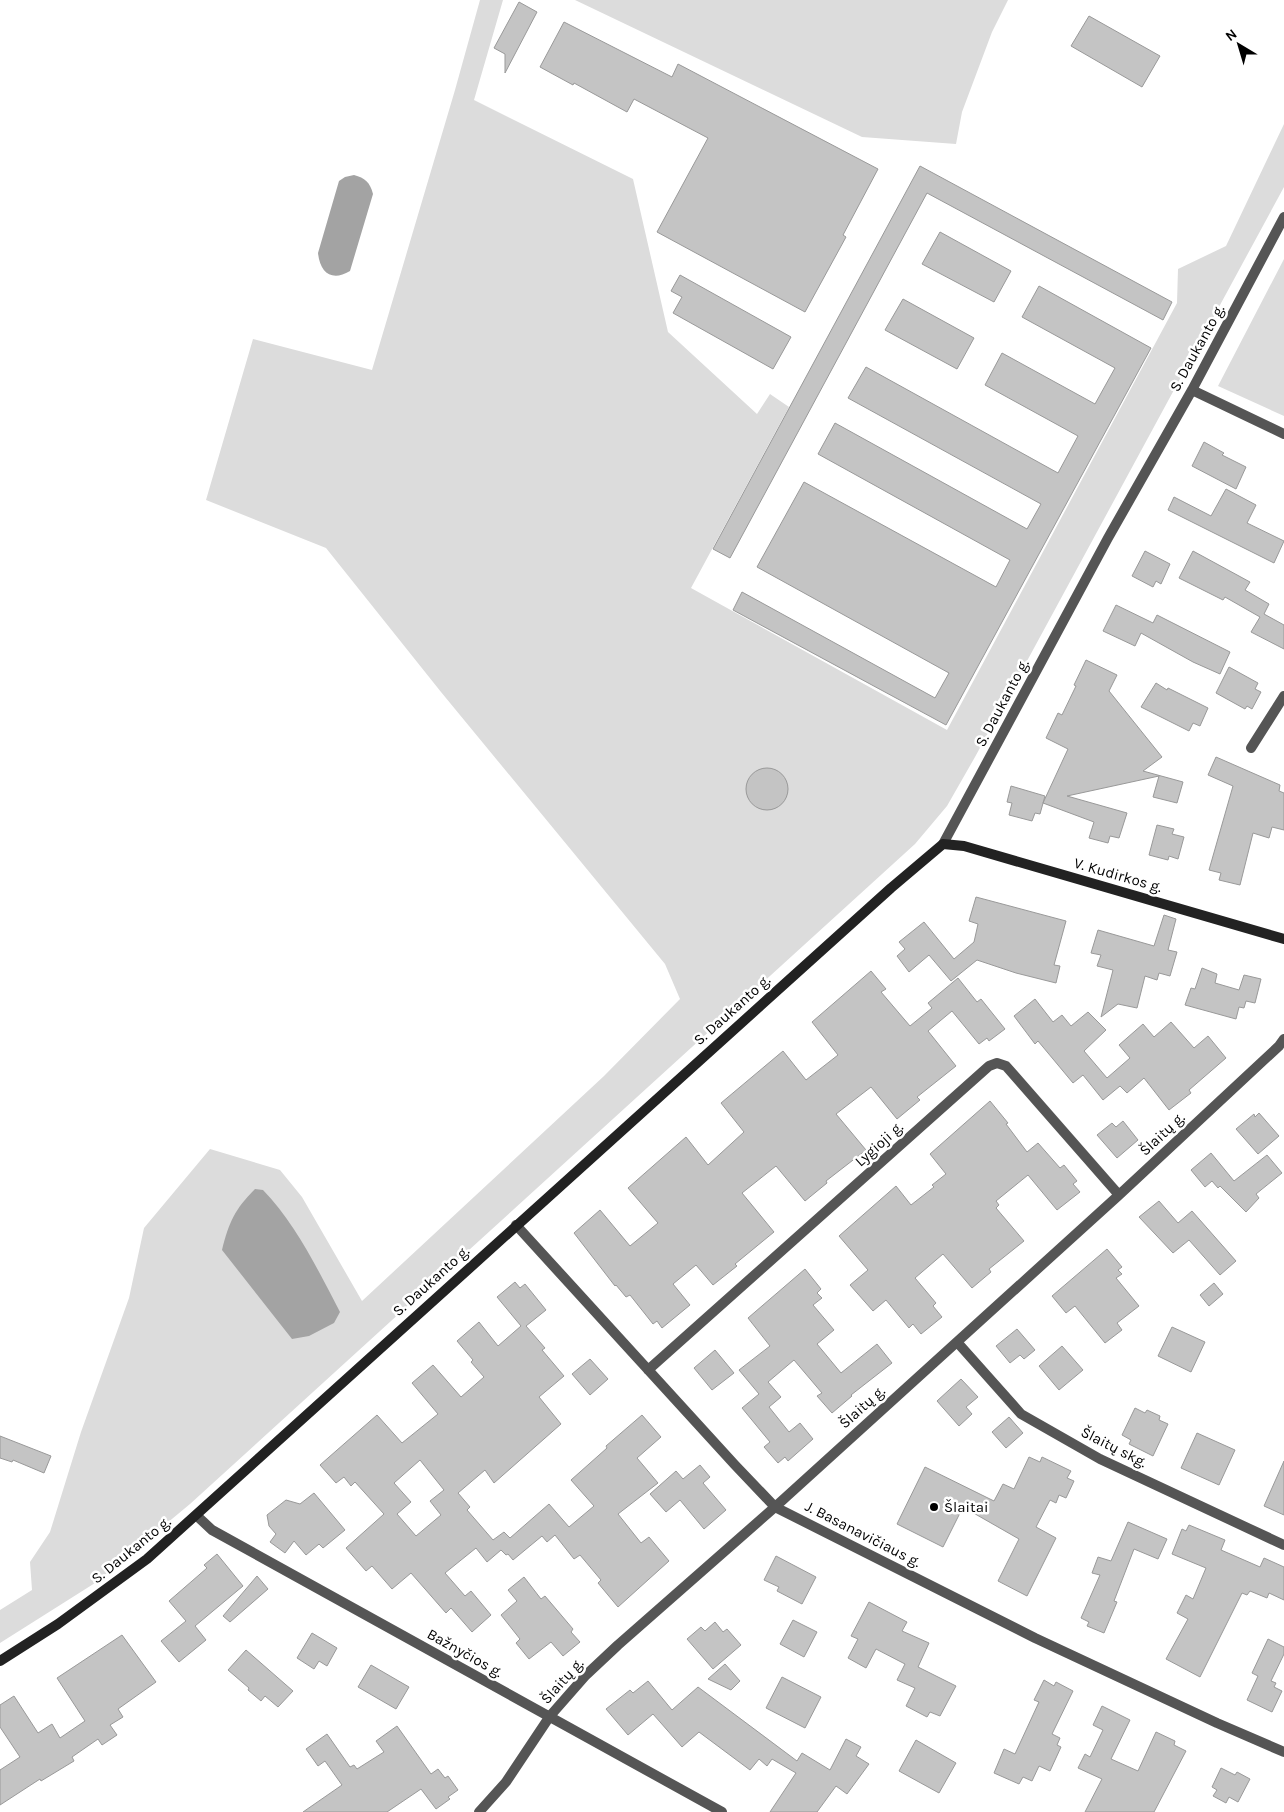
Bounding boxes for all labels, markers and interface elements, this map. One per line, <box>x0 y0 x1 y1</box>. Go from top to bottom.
north arrow <box>1214 20 1264 70</box>
text: N <box>1222 25 1240 45</box>
street label: S. Daukanto g. <box>1166 301 1229 395</box>
street label: S. Daukanto g. <box>971 656 1033 750</box>
street label: V. Kudirkos g. <box>1072 854 1164 896</box>
street label: S. Daukanto g. <box>690 971 774 1049</box>
street label: Šlaitų g. <box>1136 1108 1189 1159</box>
street label: Lygioji g. <box>851 1118 907 1170</box>
street label: S. Daukanto g. <box>389 1242 473 1320</box>
street label: Šlaitų g. <box>835 1382 889 1432</box>
street label: Šlaitų skg. <box>1078 1423 1150 1471</box>
street label: J. Basanavičiaus g. <box>802 1497 924 1571</box>
place label: Šlaitai <box>944 1498 988 1516</box>
marker: Šlaitai <box>928 1501 940 1513</box>
street label: S. Daukanto g. <box>88 1512 175 1587</box>
street label: Bažnyčios g. <box>424 1625 506 1681</box>
street label: Šlaitų g. <box>537 1654 587 1708</box>

